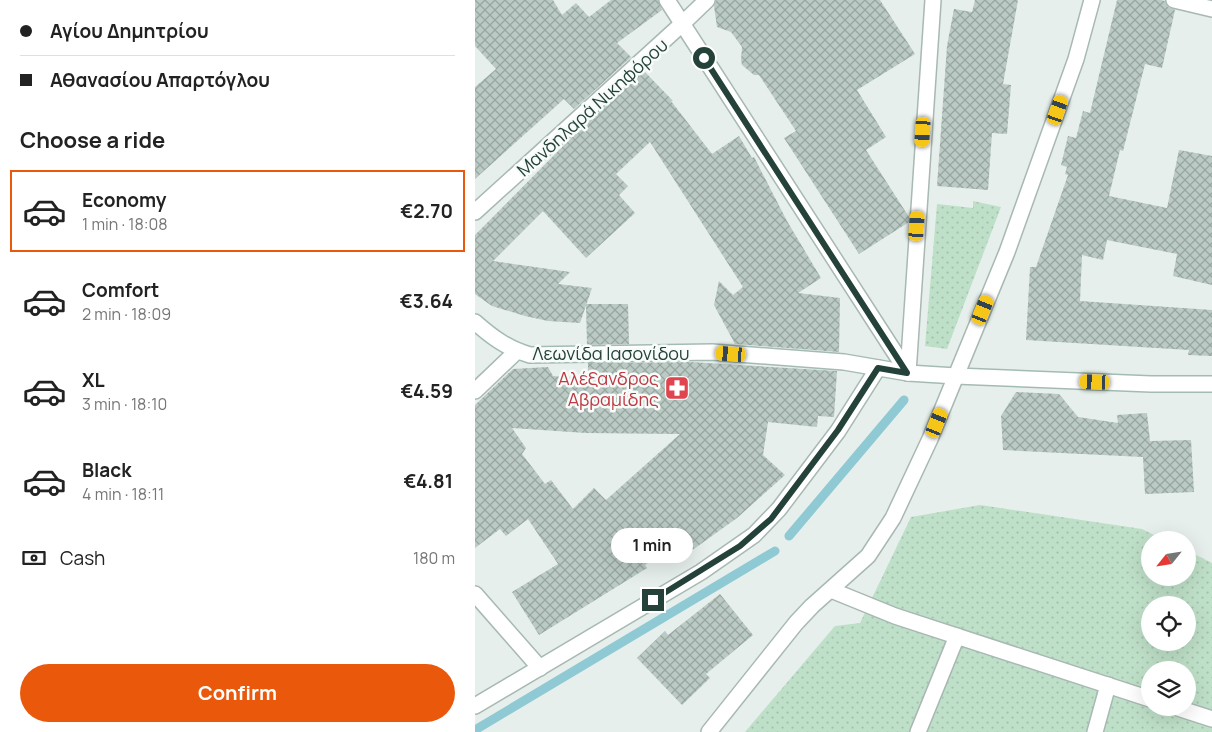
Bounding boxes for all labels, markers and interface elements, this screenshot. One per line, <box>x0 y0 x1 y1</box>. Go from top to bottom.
text: Αγίου Δημητρίου <box>50 18 209 44</box>
street label: Μανδηλαρά Νικηφόρου <box>511 33 673 181</box>
route start <box>693 47 715 69</box>
text: Αθανασίου Απαρτόγλου <box>50 67 270 93</box>
car <box>1046 93 1069 127</box>
car <box>914 117 931 147</box>
text: Choose a ride <box>20 125 165 155</box>
text: Economy <box>82 187 166 213</box>
icon: car <box>22 189 67 234</box>
text: €2.70 <box>400 198 453 224</box>
car <box>908 211 925 241</box>
text: 1 min · 18:08 <box>82 213 168 235</box>
text: Comfort <box>82 277 159 303</box>
icon: car <box>22 279 67 324</box>
text: €3.64 <box>400 288 453 314</box>
car <box>970 293 995 327</box>
text: 2 min · 18:09 <box>82 303 171 325</box>
street label: Λεωνίδα Ιασονίδου <box>533 341 689 365</box>
car <box>715 345 746 363</box>
place label: Αλέξανδρος Αβραμίδης <box>558 366 659 411</box>
text: XL <box>82 367 105 393</box>
icon: car <box>22 369 67 414</box>
car <box>1079 374 1110 390</box>
pharmacy icon: Αλέξανδρος Αβραμίδης <box>664 375 690 401</box>
text: €4.59 <box>401 378 453 404</box>
text: 3 min · 18:10 <box>82 393 167 415</box>
car <box>924 406 949 440</box>
text: Black <box>82 457 131 483</box>
icon: car <box>22 459 67 504</box>
text: €4.81 <box>404 468 453 494</box>
text: 4 min · 18:11 <box>82 483 164 505</box>
callout: 1 min <box>612 528 694 562</box>
north arrow <box>1141 531 1196 586</box>
map controls <box>1141 531 1196 716</box>
text: 1 min <box>632 534 672 556</box>
icon: cash <box>20 544 48 572</box>
text: Cash <box>60 545 105 571</box>
text: 180 m <box>413 547 455 569</box>
route end <box>642 589 664 611</box>
button: locate <box>1141 596 1196 651</box>
button: layers <box>1141 661 1196 716</box>
button: Confirm <box>20 664 455 722</box>

